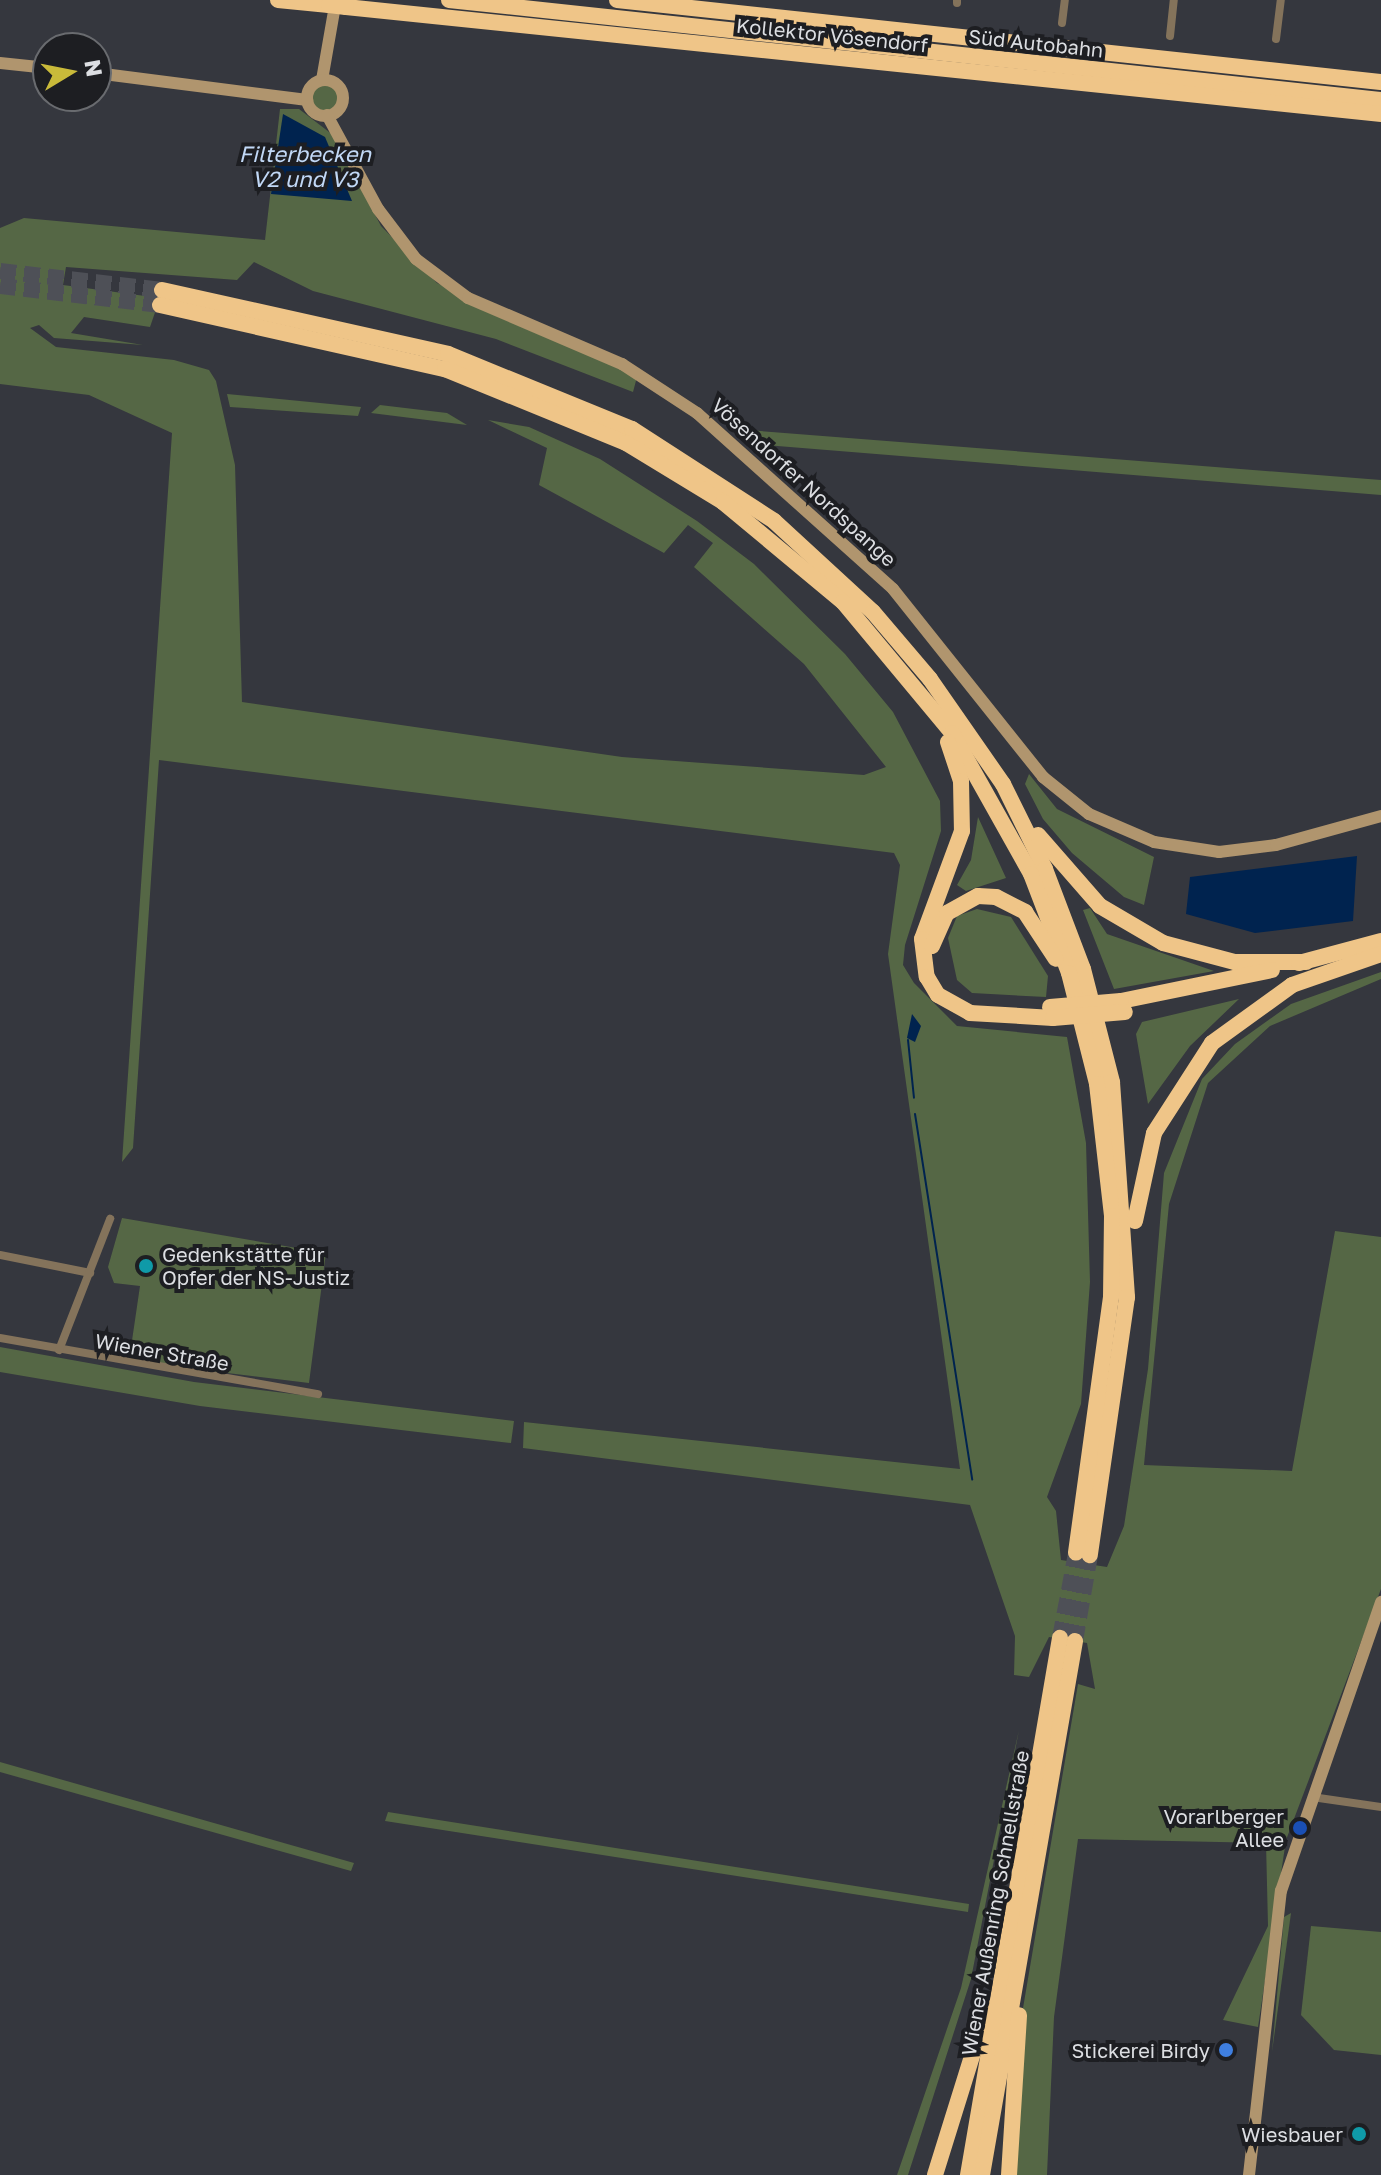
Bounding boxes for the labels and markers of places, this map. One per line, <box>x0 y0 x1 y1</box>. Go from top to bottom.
place label: Gedenkstätte für Opfer der NS-Justiz <box>162 1242 350 1289</box>
marker: Gedenkstätte für Opfer der NS-Justiz <box>137 1257 155 1275</box>
place label: Vorarlberger Allee <box>1164 1804 1284 1851</box>
marker: Vorarlberger Allee <box>1291 1819 1309 1837</box>
place label: Stickerei Birdy <box>1071 2038 1210 2062</box>
marker: Stickerei Birdy <box>1217 2041 1235 2059</box>
place label: Wiesbauer <box>1241 2122 1343 2146</box>
marker: Wiesbauer <box>1350 2125 1368 2143</box>

